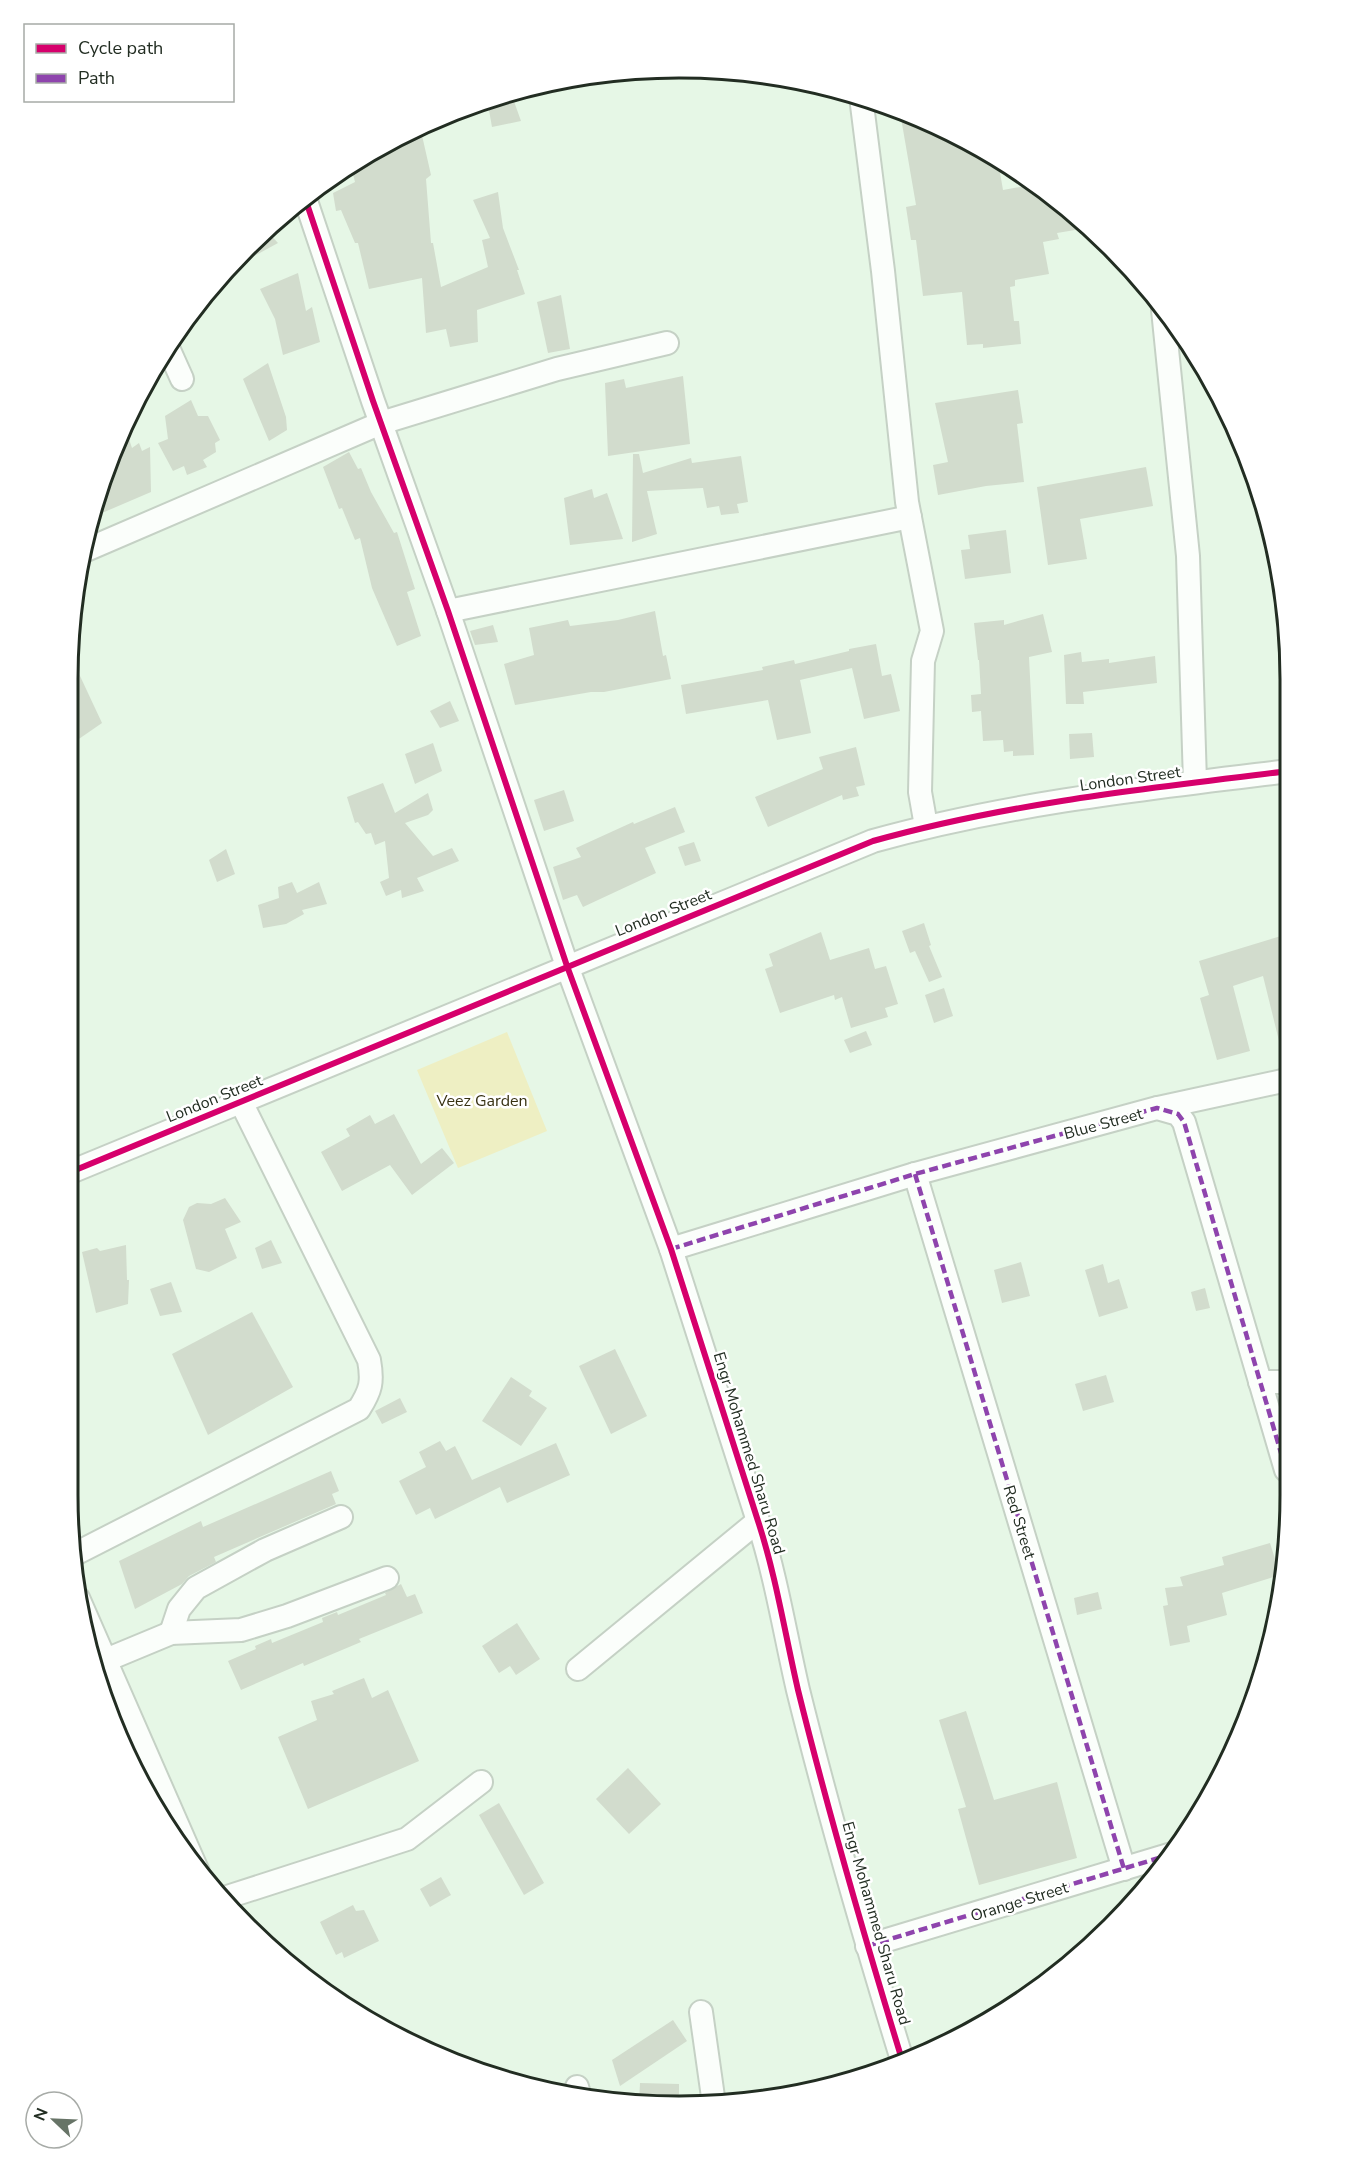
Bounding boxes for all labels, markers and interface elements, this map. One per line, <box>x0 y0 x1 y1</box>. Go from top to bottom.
legend <box>24 24 234 102</box>
text: Cycle path <box>78 36 163 60</box>
text: Path <box>78 66 115 90</box>
street label: London Street <box>1078 761 1182 797</box>
street label: London Street <box>612 884 715 942</box>
street label: London Street <box>163 1070 266 1128</box>
park label: Veez Garden <box>435 1090 528 1112</box>
street label: Blue Street <box>1061 1103 1146 1145</box>
street label: Engr Mohammed Sharu Road <box>708 1349 790 1557</box>
street label: Red Street <box>997 1483 1041 1562</box>
street label: Engr Mohammed Sharu Road <box>836 1819 916 2028</box>
street label: Orange Street <box>968 1877 1071 1927</box>
north arrow <box>24 2090 84 2150</box>
text: N <box>29 2105 54 2124</box>

